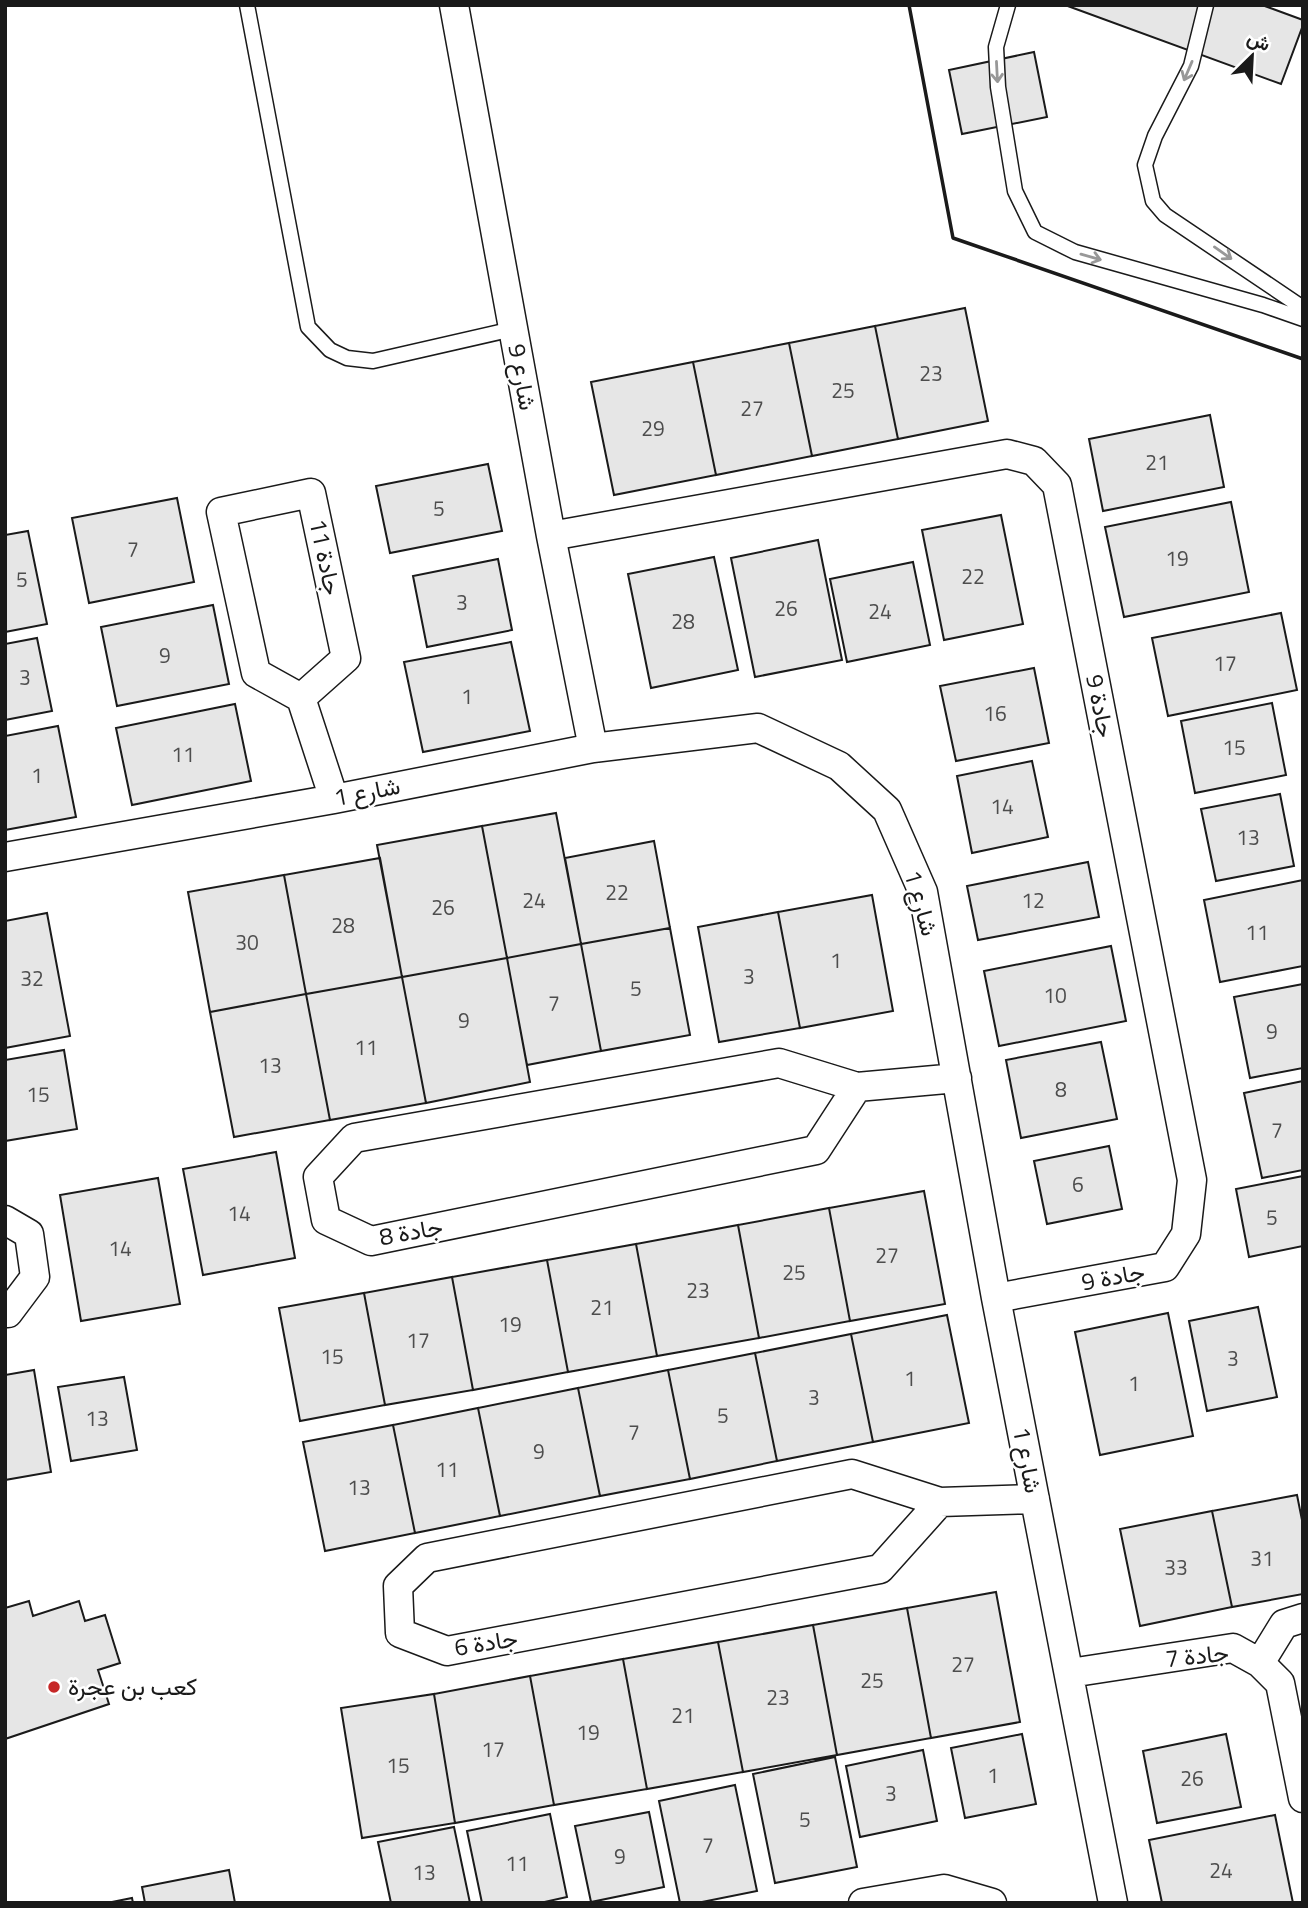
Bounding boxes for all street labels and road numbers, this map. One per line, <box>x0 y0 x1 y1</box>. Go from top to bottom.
street label: شارع 9 <box>499 341 547 413</box>
street label: جادة 11 <box>300 515 352 598</box>
street label: جادة 9 <box>1077 671 1125 741</box>
street label: شارع 1 <box>330 767 403 815</box>
street label: شارع 1 <box>895 866 948 940</box>
street label: جادة 8 <box>376 1208 445 1254</box>
street label: جادة 9 <box>1078 1253 1147 1299</box>
street label: شارع 1 <box>1004 1423 1052 1496</box>
street label: جادة 6 <box>452 1619 520 1665</box>
street label: جادة 7 <box>1163 1634 1230 1676</box>

